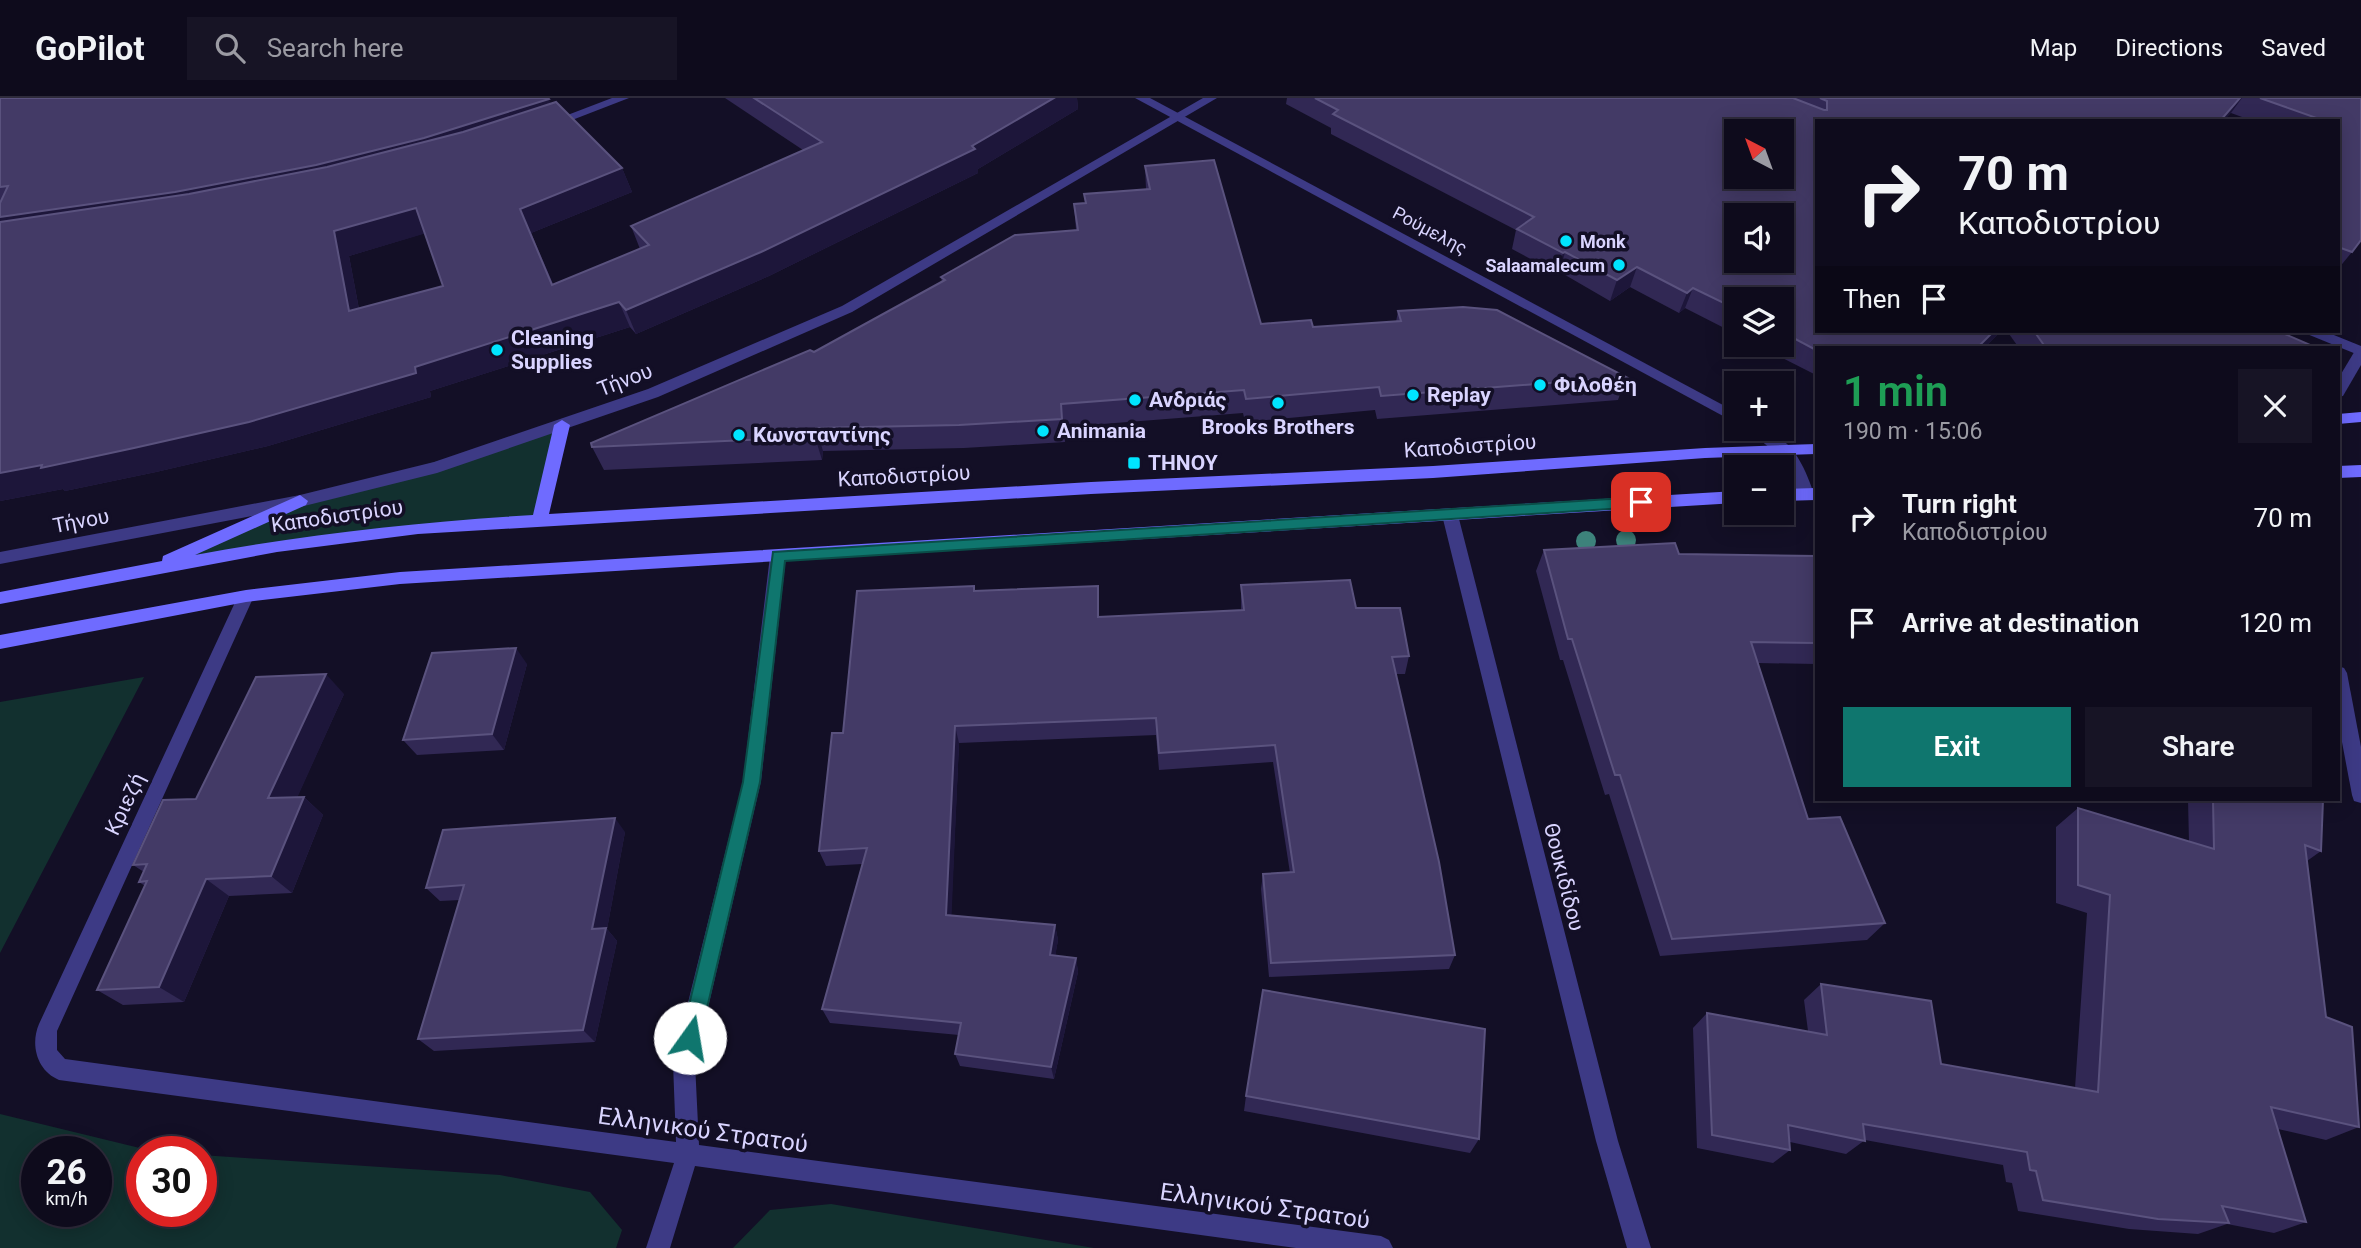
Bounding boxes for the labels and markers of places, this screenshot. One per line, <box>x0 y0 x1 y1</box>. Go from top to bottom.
place label: Monk <box>1580 231 1626 252</box>
marker: Monk <box>1558 233 1574 249</box>
place label: Salaamalecum <box>1485 255 1605 276</box>
marker: Salaamalecum <box>1611 257 1627 273</box>
place label: Cleaning Supplies <box>511 326 594 374</box>
marker: Cleaning Supplies <box>489 342 505 358</box>
place label: Φιλοθέη <box>1554 373 1637 397</box>
marker: Φιλοθέη <box>1532 377 1548 393</box>
place label: Replay <box>1427 383 1491 407</box>
marker: Replay <box>1405 387 1421 403</box>
place label: Ανδριάς <box>1149 388 1227 412</box>
marker: Ανδριάς <box>1127 392 1143 408</box>
marker: Brooks Brothers <box>1270 395 1286 411</box>
place label: Brooks Brothers <box>1201 415 1355 439</box>
place label: Animania <box>1057 419 1146 443</box>
place label: Κωνσταντίνης <box>753 423 891 447</box>
marker: Animania <box>1035 423 1051 439</box>
marker: Κωνσταντίνης <box>731 427 747 443</box>
place label: ΤΗΝΟΥ <box>1148 451 1218 475</box>
marker: ΤΗΝΟΥ <box>1126 455 1142 471</box>
pin <box>1611 472 1671 532</box>

